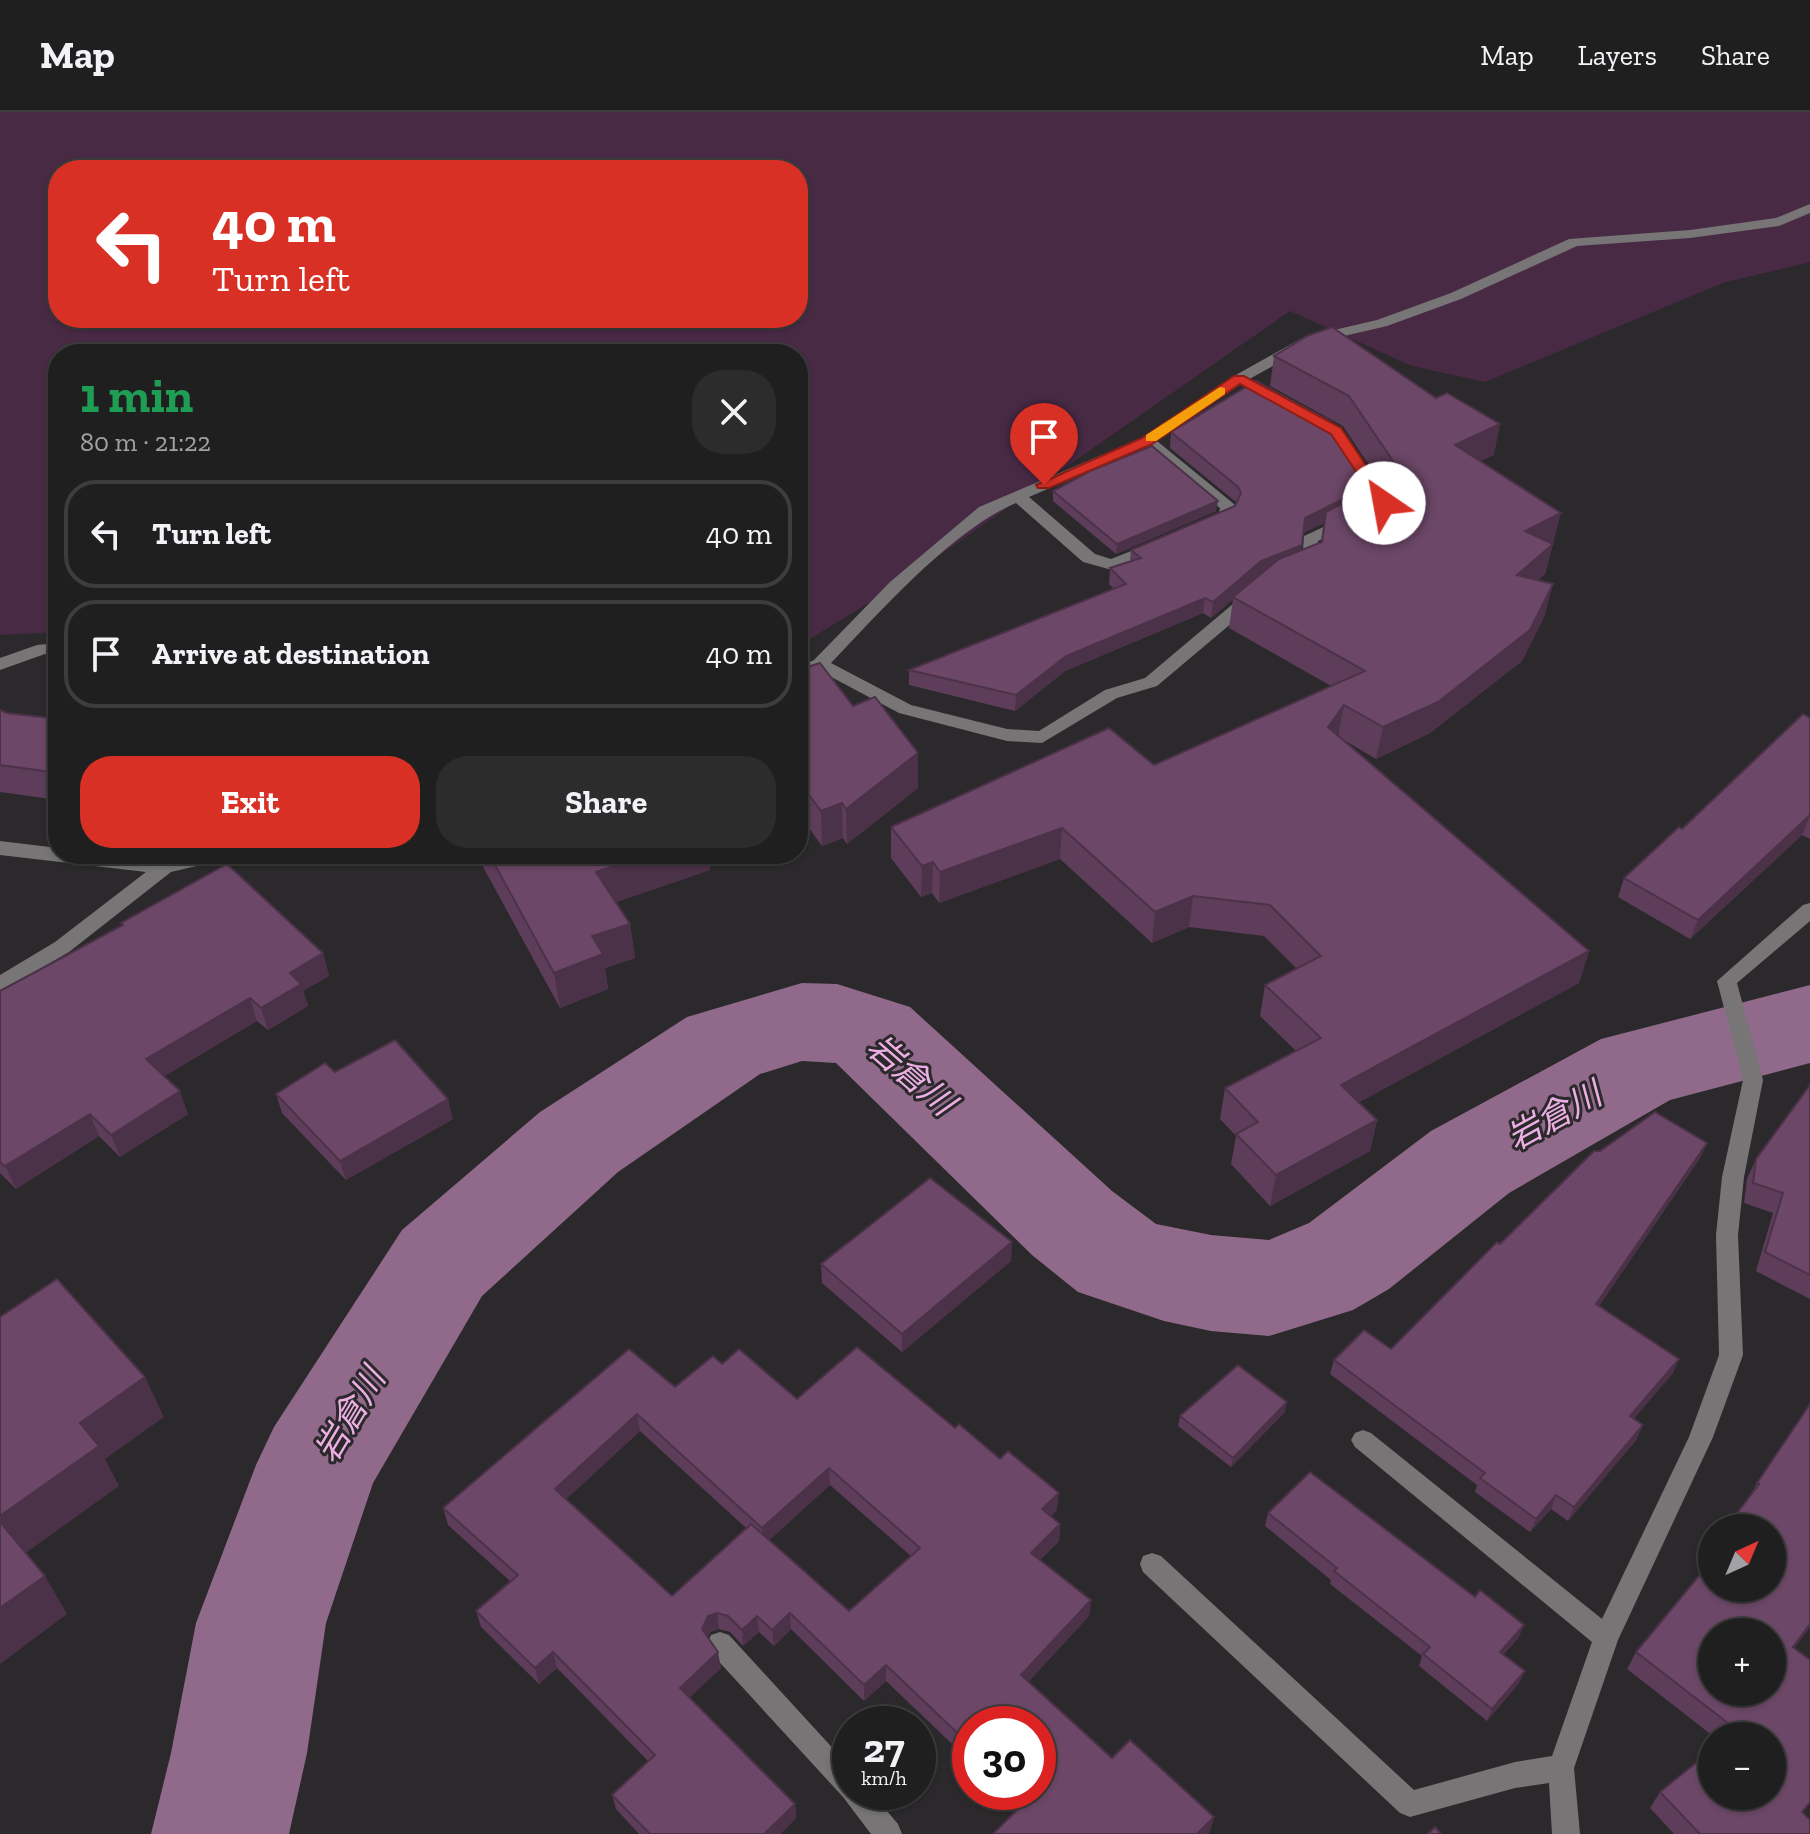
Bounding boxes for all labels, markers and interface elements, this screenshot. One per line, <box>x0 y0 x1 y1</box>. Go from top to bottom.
text: Map <box>40 32 115 78</box>
text: Map <box>1480 39 1534 72</box>
text: Layers <box>1578 39 1657 72</box>
text: Share <box>1701 39 1770 72</box>
text: 40 m <box>212 189 336 256</box>
icon: left <box>80 192 184 296</box>
text: Turn left <box>212 257 350 300</box>
text: 1 min <box>80 367 193 424</box>
button: close <box>692 370 776 454</box>
pin <box>1010 403 1078 485</box>
icon: arrive <box>1022 415 1066 459</box>
text: 80 m · 21:22 <box>80 426 211 458</box>
position arrow <box>1342 461 1426 545</box>
icon: left <box>84 512 128 556</box>
text: Turn left <box>152 516 271 552</box>
text: 40 m <box>706 516 772 552</box>
icon: arrive <box>84 632 128 676</box>
text: Arrive at destination <box>152 636 429 672</box>
text: 40 m <box>706 636 772 672</box>
button: Exit <box>80 756 420 848</box>
button: Share <box>436 756 776 848</box>
water label: 岩倉川 <box>859 1026 965 1126</box>
water label: 岩倉川 <box>1499 1072 1611 1159</box>
water label: 岩倉川 <box>306 1358 395 1469</box>
north arrow <box>1698 1514 1786 1602</box>
map controls <box>1698 1514 1786 1810</box>
button: + <box>1698 1618 1786 1706</box>
speed limit sign: 30 <box>952 1706 1056 1810</box>
button: − <box>1698 1722 1786 1810</box>
text: 27 <box>863 1724 905 1772</box>
text: km/h <box>861 1766 907 1790</box>

